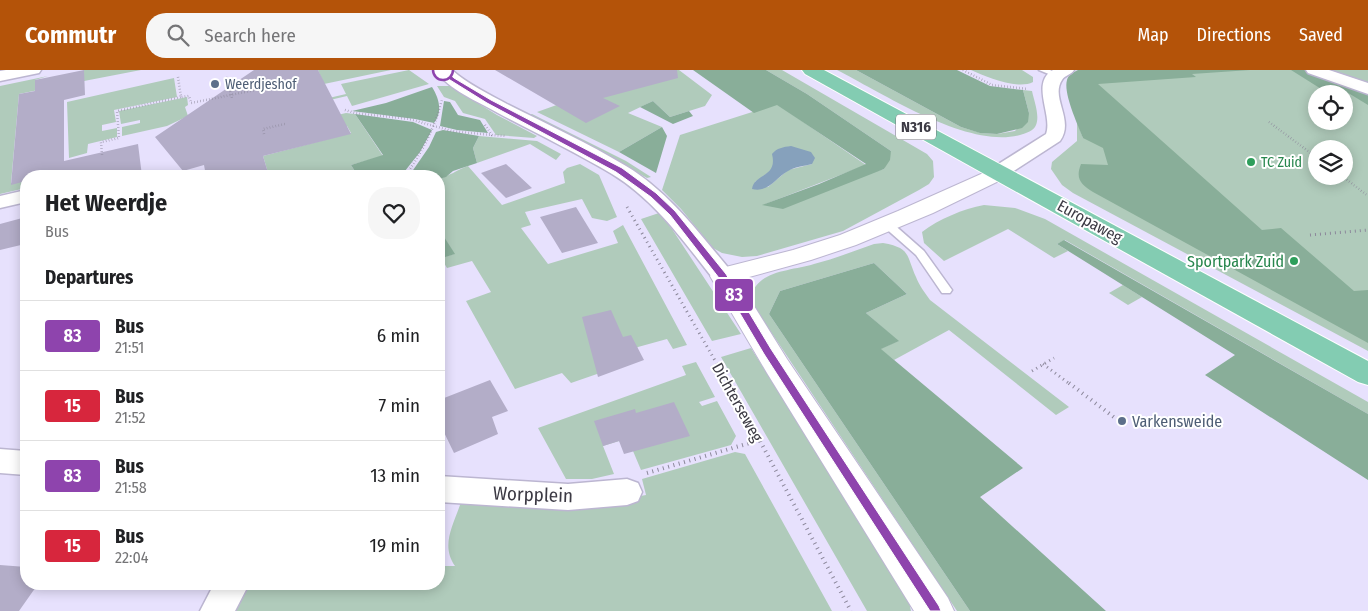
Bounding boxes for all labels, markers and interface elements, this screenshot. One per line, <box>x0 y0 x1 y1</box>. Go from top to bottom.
search box <box>146 13 496 58</box>
text: Commutr <box>25 21 116 49</box>
icon: search <box>164 21 192 49</box>
text: Search here <box>204 24 296 47</box>
text: Map <box>1137 24 1169 46</box>
text: Directions <box>1197 24 1271 46</box>
text: Saved <box>1299 24 1343 46</box>
unlabelled marker <box>432 59 454 81</box>
place label: Weerdjeshof <box>225 76 298 93</box>
marker: Weerdjeshof <box>209 78 221 90</box>
map controls <box>1308 85 1353 185</box>
button: locate <box>1308 85 1353 130</box>
road number: N316 <box>896 114 936 140</box>
button: layers <box>1308 140 1353 185</box>
place label: TC Zuid <box>1261 154 1302 171</box>
marker: TC Zuid <box>1245 156 1257 168</box>
button: heart <box>368 187 420 239</box>
text: Het Weerdje <box>45 189 167 217</box>
street label: Europaweg <box>1054 196 1126 247</box>
text: Bus <box>45 222 69 241</box>
place label: Sportpark Zuid <box>1187 252 1284 271</box>
marker: Sportpark Zuid <box>1288 255 1300 267</box>
text: Departures <box>45 266 133 289</box>
line badge: 83 <box>712 279 756 311</box>
text: 83 <box>725 284 743 306</box>
text: Bus <box>115 315 144 338</box>
text: 6 min <box>377 324 420 347</box>
text: 83 <box>63 325 82 347</box>
text: 21:51 <box>115 338 144 357</box>
street label: Dichterseweg <box>708 359 767 446</box>
text: Bus <box>115 385 144 408</box>
text: 7 min <box>378 394 420 417</box>
text: 15 <box>64 395 81 417</box>
text: 21:52 <box>115 408 146 427</box>
place label: Varkensweide <box>1132 412 1222 431</box>
marker: Varkensweide <box>1116 415 1128 427</box>
text: Bus <box>115 455 144 478</box>
text: 13 min <box>370 464 420 487</box>
text: 83 <box>63 465 82 487</box>
text: 21:58 <box>115 478 147 497</box>
street label: Worpplein <box>493 482 573 507</box>
text: Bus <box>115 525 144 548</box>
text: 19 min <box>369 534 420 557</box>
text: 15 <box>64 535 81 557</box>
text: 22:04 <box>115 548 149 567</box>

